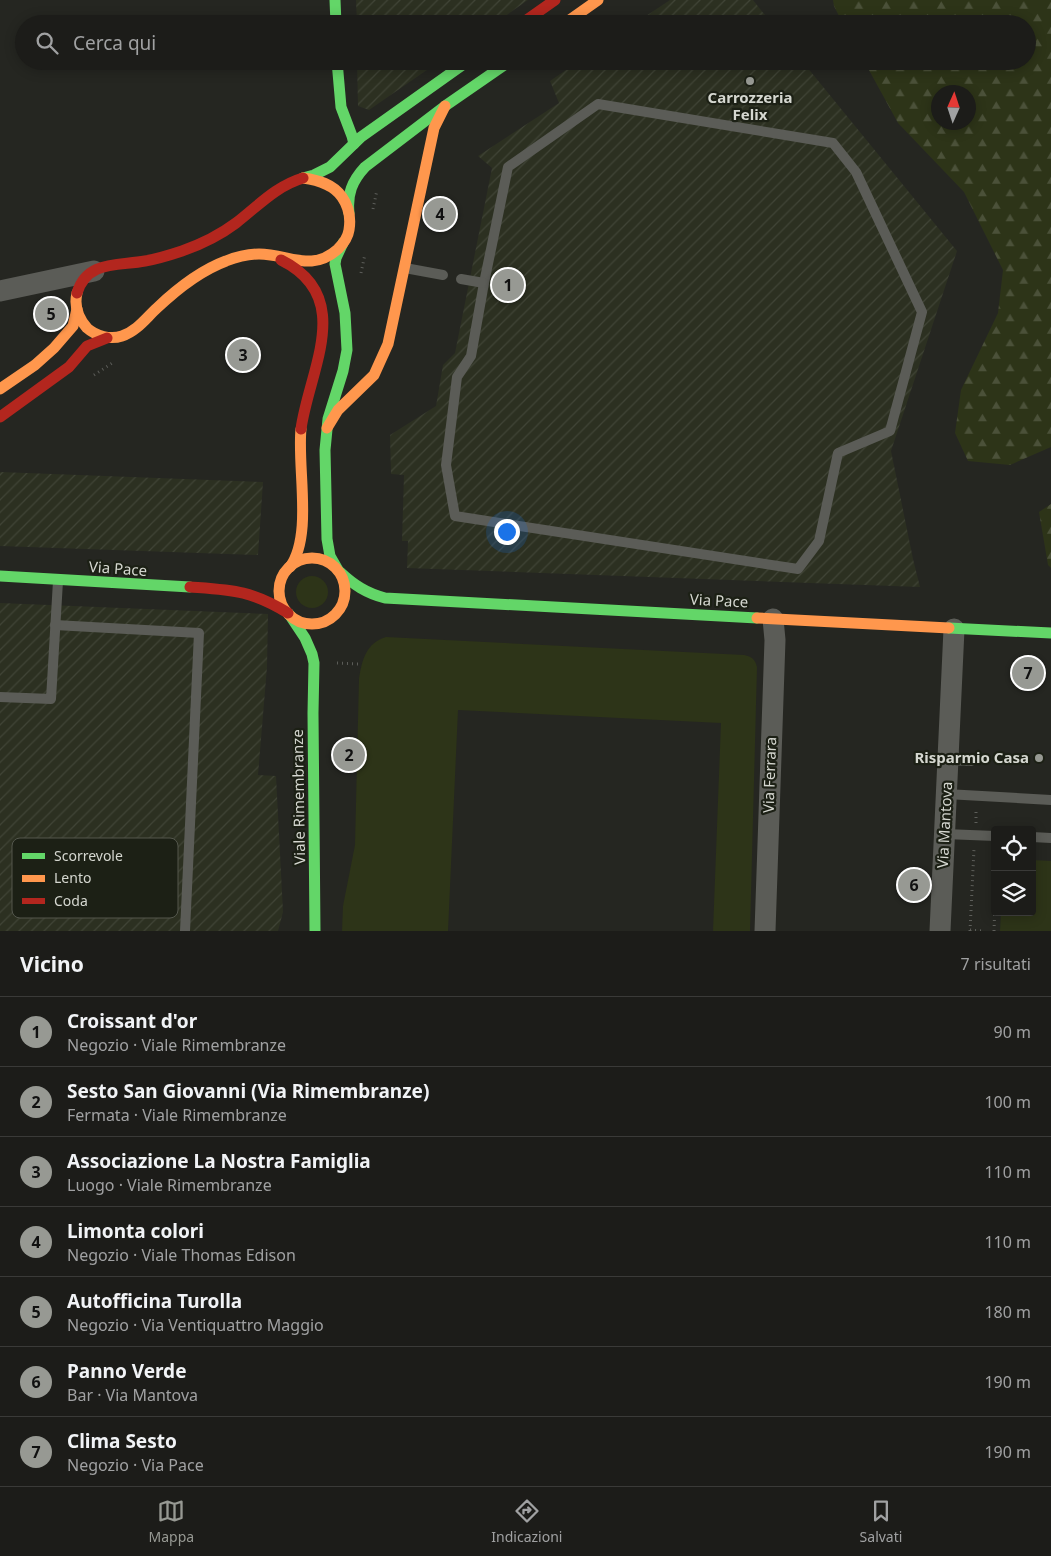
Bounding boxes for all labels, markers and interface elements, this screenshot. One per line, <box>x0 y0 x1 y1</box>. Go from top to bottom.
search box <box>15 15 1036 70</box>
icon: search <box>33 29 61 57</box>
text: Cerca qui <box>73 30 156 56</box>
marker: Carrozzeria Felix <box>744 75 756 87</box>
north arrow <box>931 85 976 130</box>
place label: Carrozzeria Felix <box>708 87 792 124</box>
pin: 4 <box>424 195 456 233</box>
pin: 1 <box>492 266 524 304</box>
pin: 5 <box>35 295 67 333</box>
pin: 3 <box>227 336 259 374</box>
your location <box>494 519 520 545</box>
street label: Via Pace <box>88 556 148 580</box>
street label: Via Pace <box>689 588 749 612</box>
pin: 7 <box>1012 654 1044 692</box>
street label: Viale Rimembranze <box>287 729 309 865</box>
pin: 2 <box>333 736 365 774</box>
street label: Via Ferrara <box>758 737 780 813</box>
place label: Risparmio Casa <box>914 747 1029 767</box>
marker: Risparmio Casa <box>1033 752 1045 764</box>
street label: Via Mantova <box>932 781 956 869</box>
map controls <box>991 826 1036 916</box>
button: locate <box>991 826 1036 871</box>
legend <box>12 838 178 918</box>
text: Scorrevole <box>54 846 123 865</box>
pin: 6 <box>898 866 930 904</box>
text: Lento <box>54 868 91 887</box>
button: layers <box>991 871 1036 916</box>
text: Coda <box>54 891 88 910</box>
text: Vicino <box>20 950 84 978</box>
text: 7 risultati <box>961 953 1031 975</box>
text: Croissant d'or <box>67 1008 197 1034</box>
text: 1 <box>31 1021 41 1043</box>
text: 90 m <box>994 1021 1031 1043</box>
text: Negozio · Viale Rimembranze <box>67 1034 286 1056</box>
text: Sesto San Giovanni (Via Rimembranze) <box>67 1078 429 1104</box>
text: 2 <box>31 1091 41 1113</box>
text: 100 m <box>984 1091 1031 1113</box>
text: Fermata · Viale Rimembranze <box>67 1104 287 1126</box>
text: Associazione La Nostra Famiglia <box>67 1148 371 1174</box>
text: 3 <box>31 1161 41 1183</box>
text: 110 m <box>984 1161 1031 1183</box>
text: Luogo · Viale Rimembranze <box>67 1174 272 1196</box>
text: Limonta colori <box>67 1218 204 1244</box>
text: 4 <box>31 1231 41 1253</box>
text: 110 m <box>984 1231 1031 1253</box>
text: Negozio · Viale Thomas Edison <box>67 1244 296 1266</box>
text: Autofficina Turolla <box>67 1288 242 1314</box>
text: 5 <box>31 1301 41 1323</box>
text: 180 m <box>984 1301 1031 1323</box>
text: Negozio · Via Ventiquattro Maggio <box>67 1314 324 1336</box>
text: Panno Verde <box>67 1358 186 1384</box>
text: 6 <box>31 1371 41 1393</box>
text: 190 m <box>984 1371 1031 1393</box>
text: Bar · Via Mantova <box>67 1384 198 1406</box>
text: Clima Sesto <box>67 1428 177 1454</box>
text: 7 <box>31 1441 41 1463</box>
text: 190 m <box>984 1441 1031 1463</box>
text: Negozio · Via Pace <box>67 1454 204 1476</box>
tab: Mappa <box>149 1497 194 1546</box>
tab: Indicazioni <box>491 1497 562 1546</box>
tab: Salvati <box>860 1497 902 1546</box>

